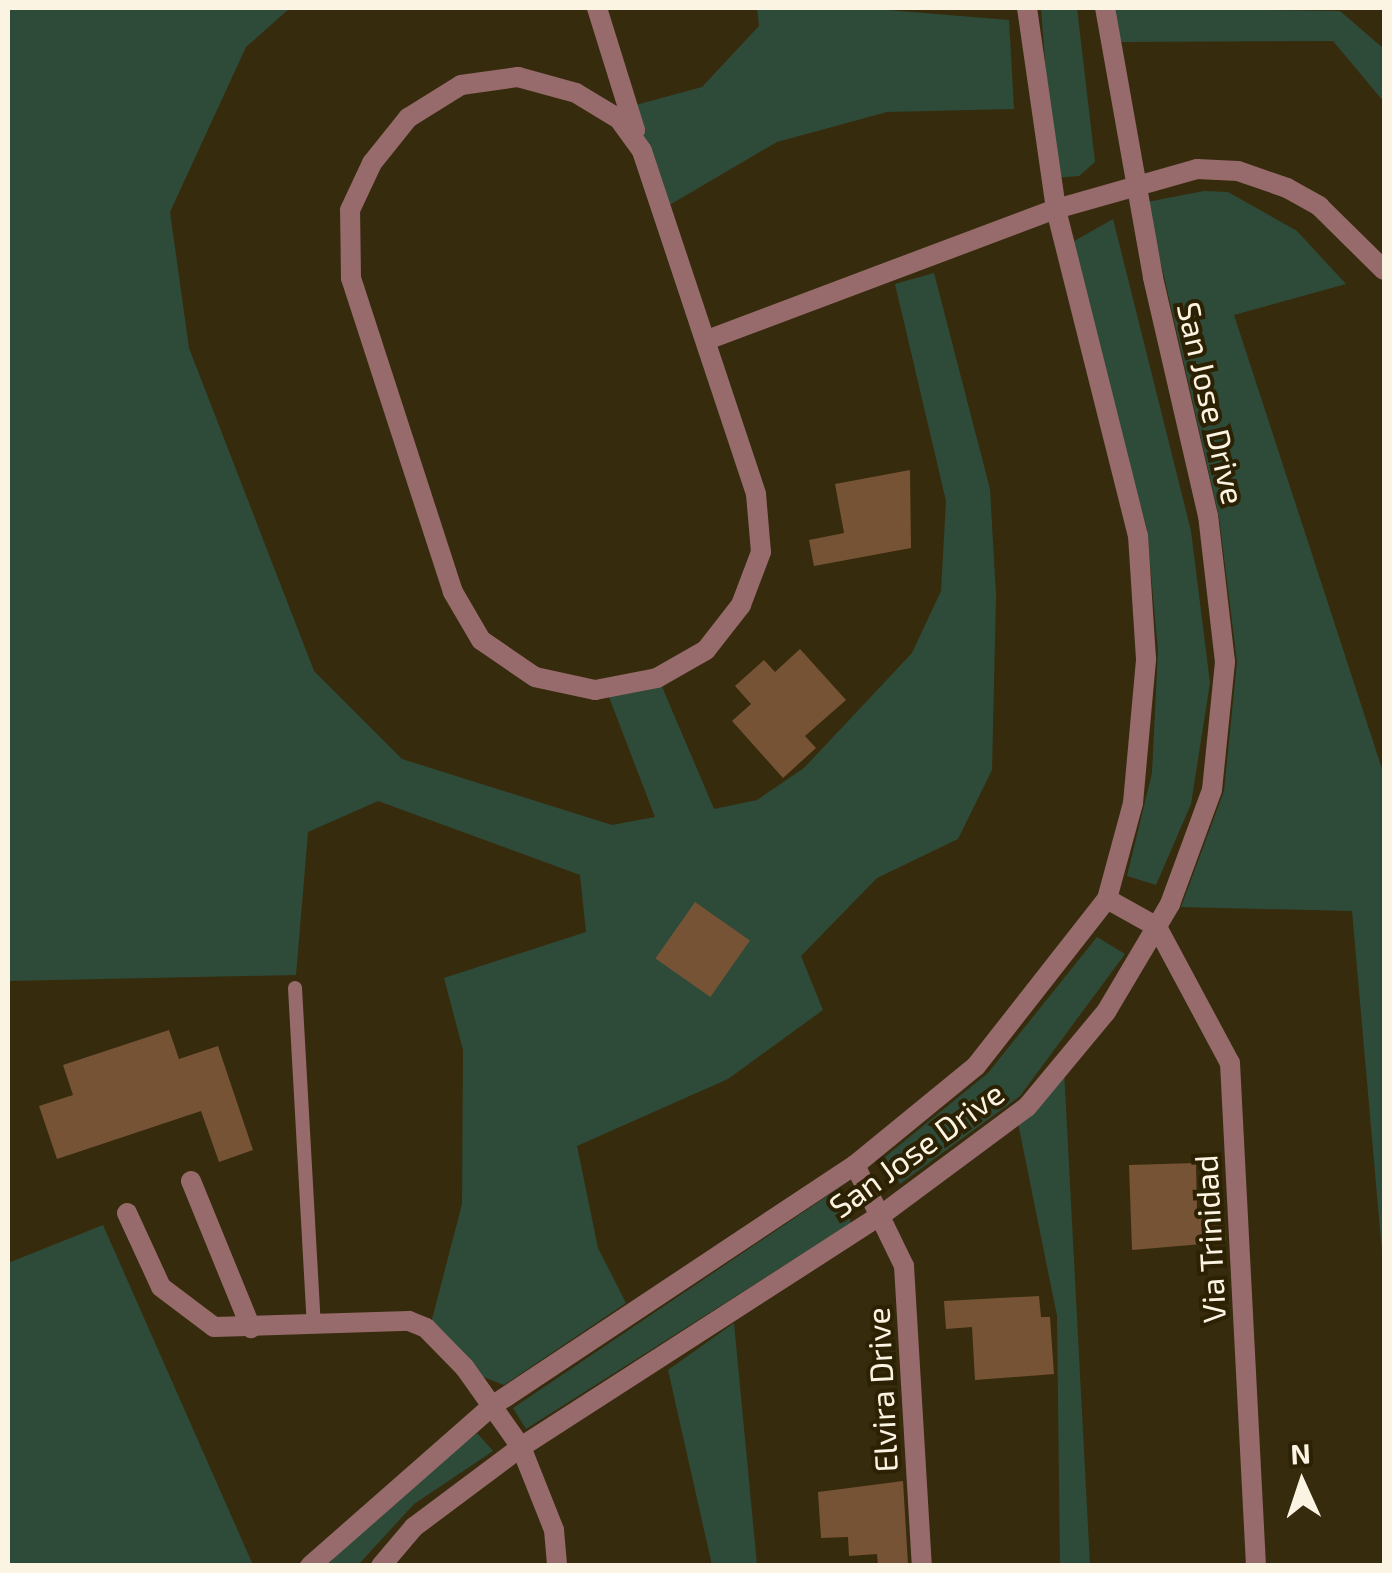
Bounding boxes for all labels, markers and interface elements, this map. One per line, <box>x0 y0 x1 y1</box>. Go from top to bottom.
street label: San Jose Drive <box>1170 298 1254 508</box>
street label: San Jose Drive <box>821 1073 1011 1225</box>
street label: Via Trinidad <box>1185 1153 1233 1325</box>
street label: Elvira Drive <box>858 1307 904 1473</box>
north arrow <box>1252 1433 1352 1533</box>
text: N <box>1289 1436 1311 1471</box>

